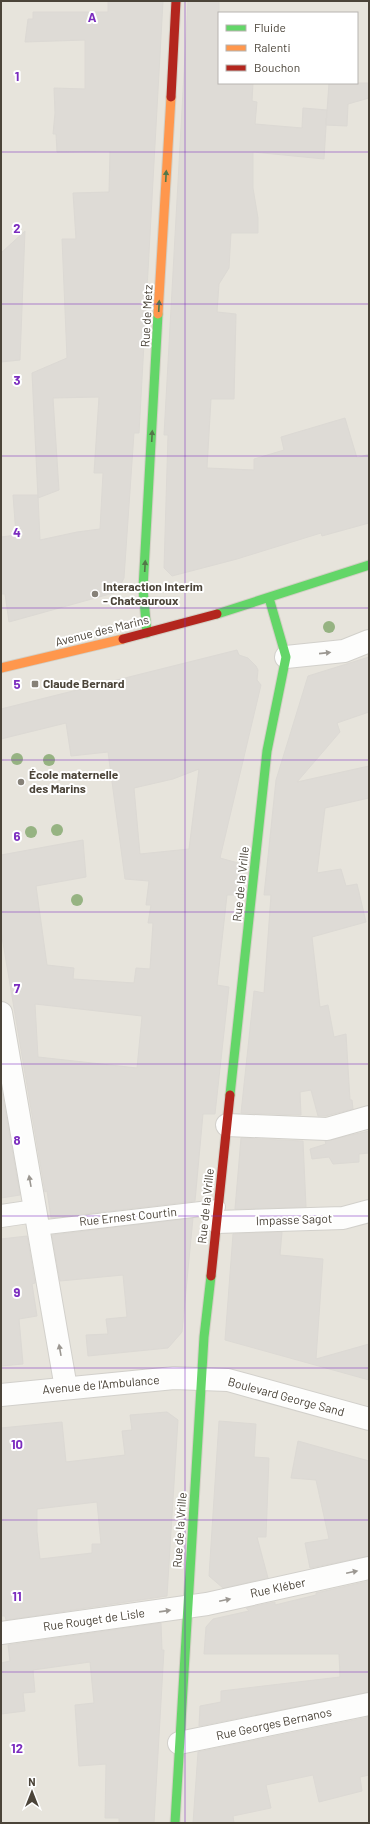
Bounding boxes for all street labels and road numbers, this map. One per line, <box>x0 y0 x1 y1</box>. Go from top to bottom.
street label: Rue de Metz <box>137 284 155 348</box>
street label: Avenue des Marins <box>54 612 150 648</box>
street label: Rue de la Vrille <box>229 846 251 922</box>
street label: Rue de la Vrille <box>194 1168 216 1244</box>
street label: Rue Ernest Courtin <box>78 1204 177 1228</box>
street label: Impasse Sagot <box>256 1211 332 1227</box>
street label: Avenue de l'Ambulance <box>42 1372 160 1396</box>
street label: Boulevard George Sand <box>226 1374 346 1418</box>
street label: Rue de la Vrille <box>169 1492 189 1568</box>
street label: Rue Kléber <box>249 1574 307 1600</box>
street label: Rue Rouget de Lisle <box>42 1605 146 1633</box>
street label: Rue Georges Bernanos <box>215 1704 333 1742</box>

